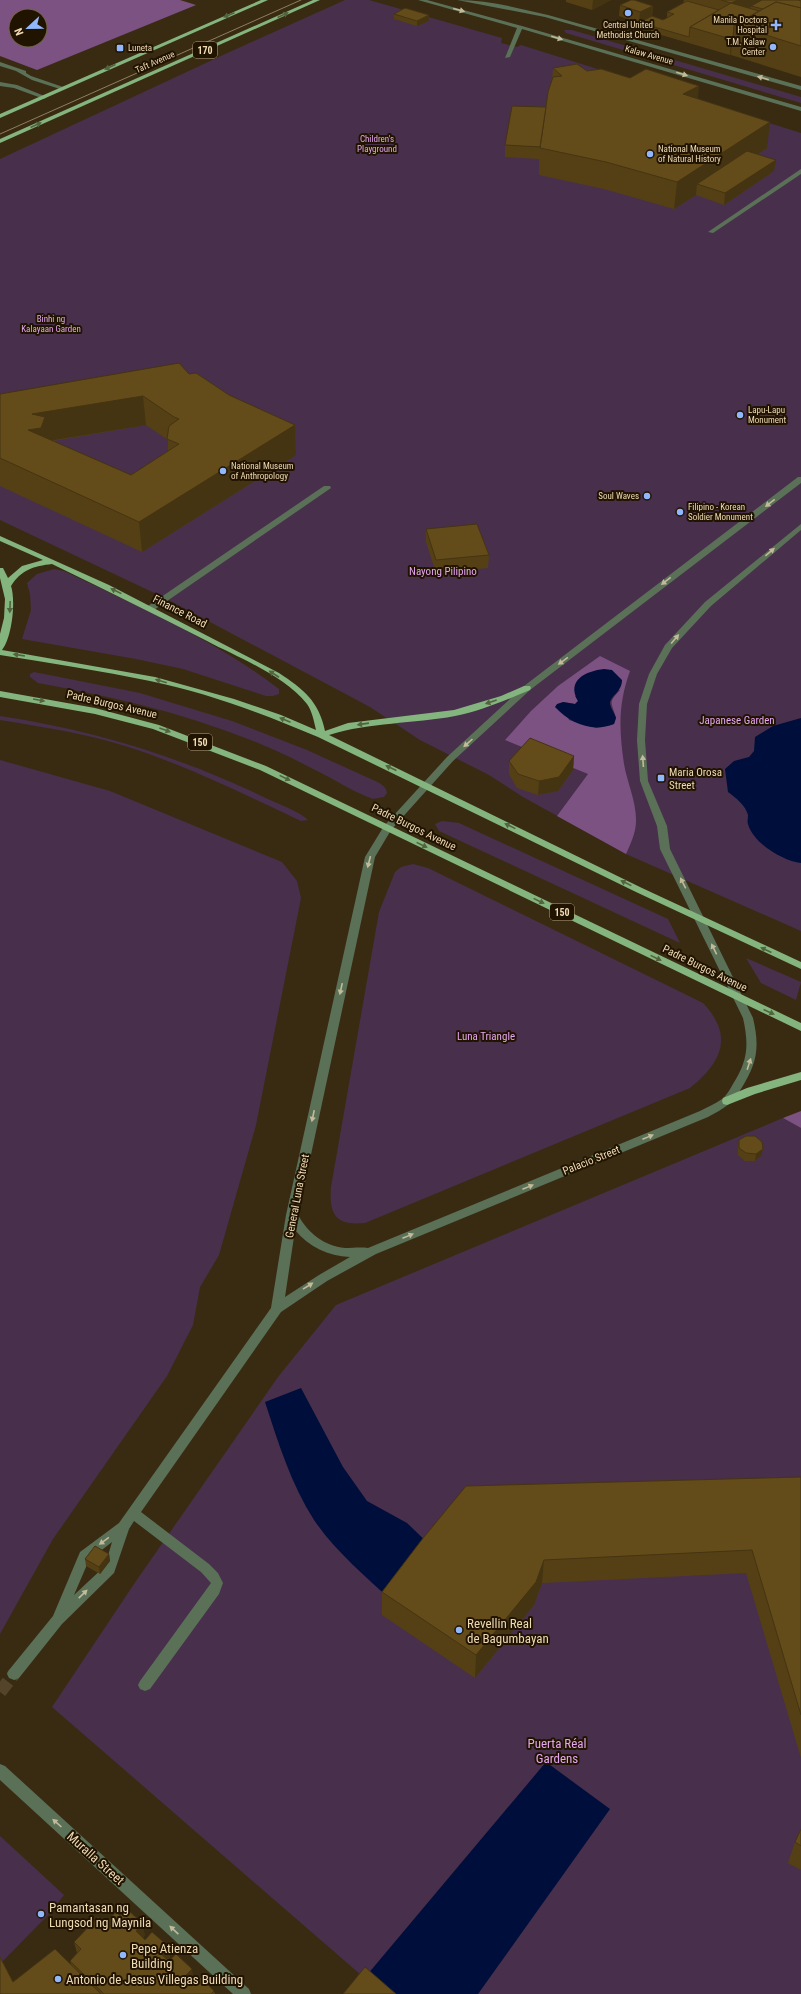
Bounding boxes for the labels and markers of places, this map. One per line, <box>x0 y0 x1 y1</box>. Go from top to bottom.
marker: Central United Methodist Church <box>623 8 633 18</box>
place label: Manila Doctors Hospital <box>713 15 767 35</box>
marker: Manila Doctors Hospital <box>770 19 782 31</box>
place label: Central United Methodist Church <box>597 20 659 40</box>
place label: T.M. Kalaw Center <box>726 37 765 57</box>
marker: T.M. Kalaw Center <box>768 42 778 52</box>
marker: Luneta <box>115 43 125 53</box>
place label: Luneta <box>128 43 152 53</box>
place label: National Museum of Natural History <box>658 144 721 164</box>
marker: National Museum of Natural History <box>645 149 655 159</box>
place label: Lapu-Lapu Monument <box>748 405 786 425</box>
marker: Lapu-Lapu Monument <box>735 410 745 420</box>
place label: National Museum of Anthropology <box>231 461 294 481</box>
marker: National Museum of Anthropology <box>218 466 228 476</box>
place label: Soul Waves <box>598 491 639 501</box>
marker: Soul Waves <box>642 491 652 501</box>
place label: Filipino - Korean Soldier Monument <box>688 502 753 522</box>
marker: Filipino - Korean Soldier Monument <box>675 507 685 517</box>
place label: Maria Orosa Street <box>669 766 722 792</box>
marker: Maria Orosa Street <box>656 773 666 783</box>
place label: Revellin Real de Bagumbayan <box>467 1616 549 1646</box>
marker: Revellin Real de Bagumbayan <box>454 1625 464 1635</box>
place label: Pamantasan ng Lungsod ng Maynila <box>49 1900 151 1930</box>
marker: Pamantasan ng Lungsod ng Maynila <box>36 1909 46 1919</box>
place label: Pepe Atienza Building <box>131 1941 198 1971</box>
marker: Pepe Atienza Building <box>118 1950 128 1960</box>
place label: Antonio de Jesus Villegas Building <box>66 1972 243 1987</box>
marker: Antonio de Jesus Villegas Building <box>53 1974 63 1984</box>

